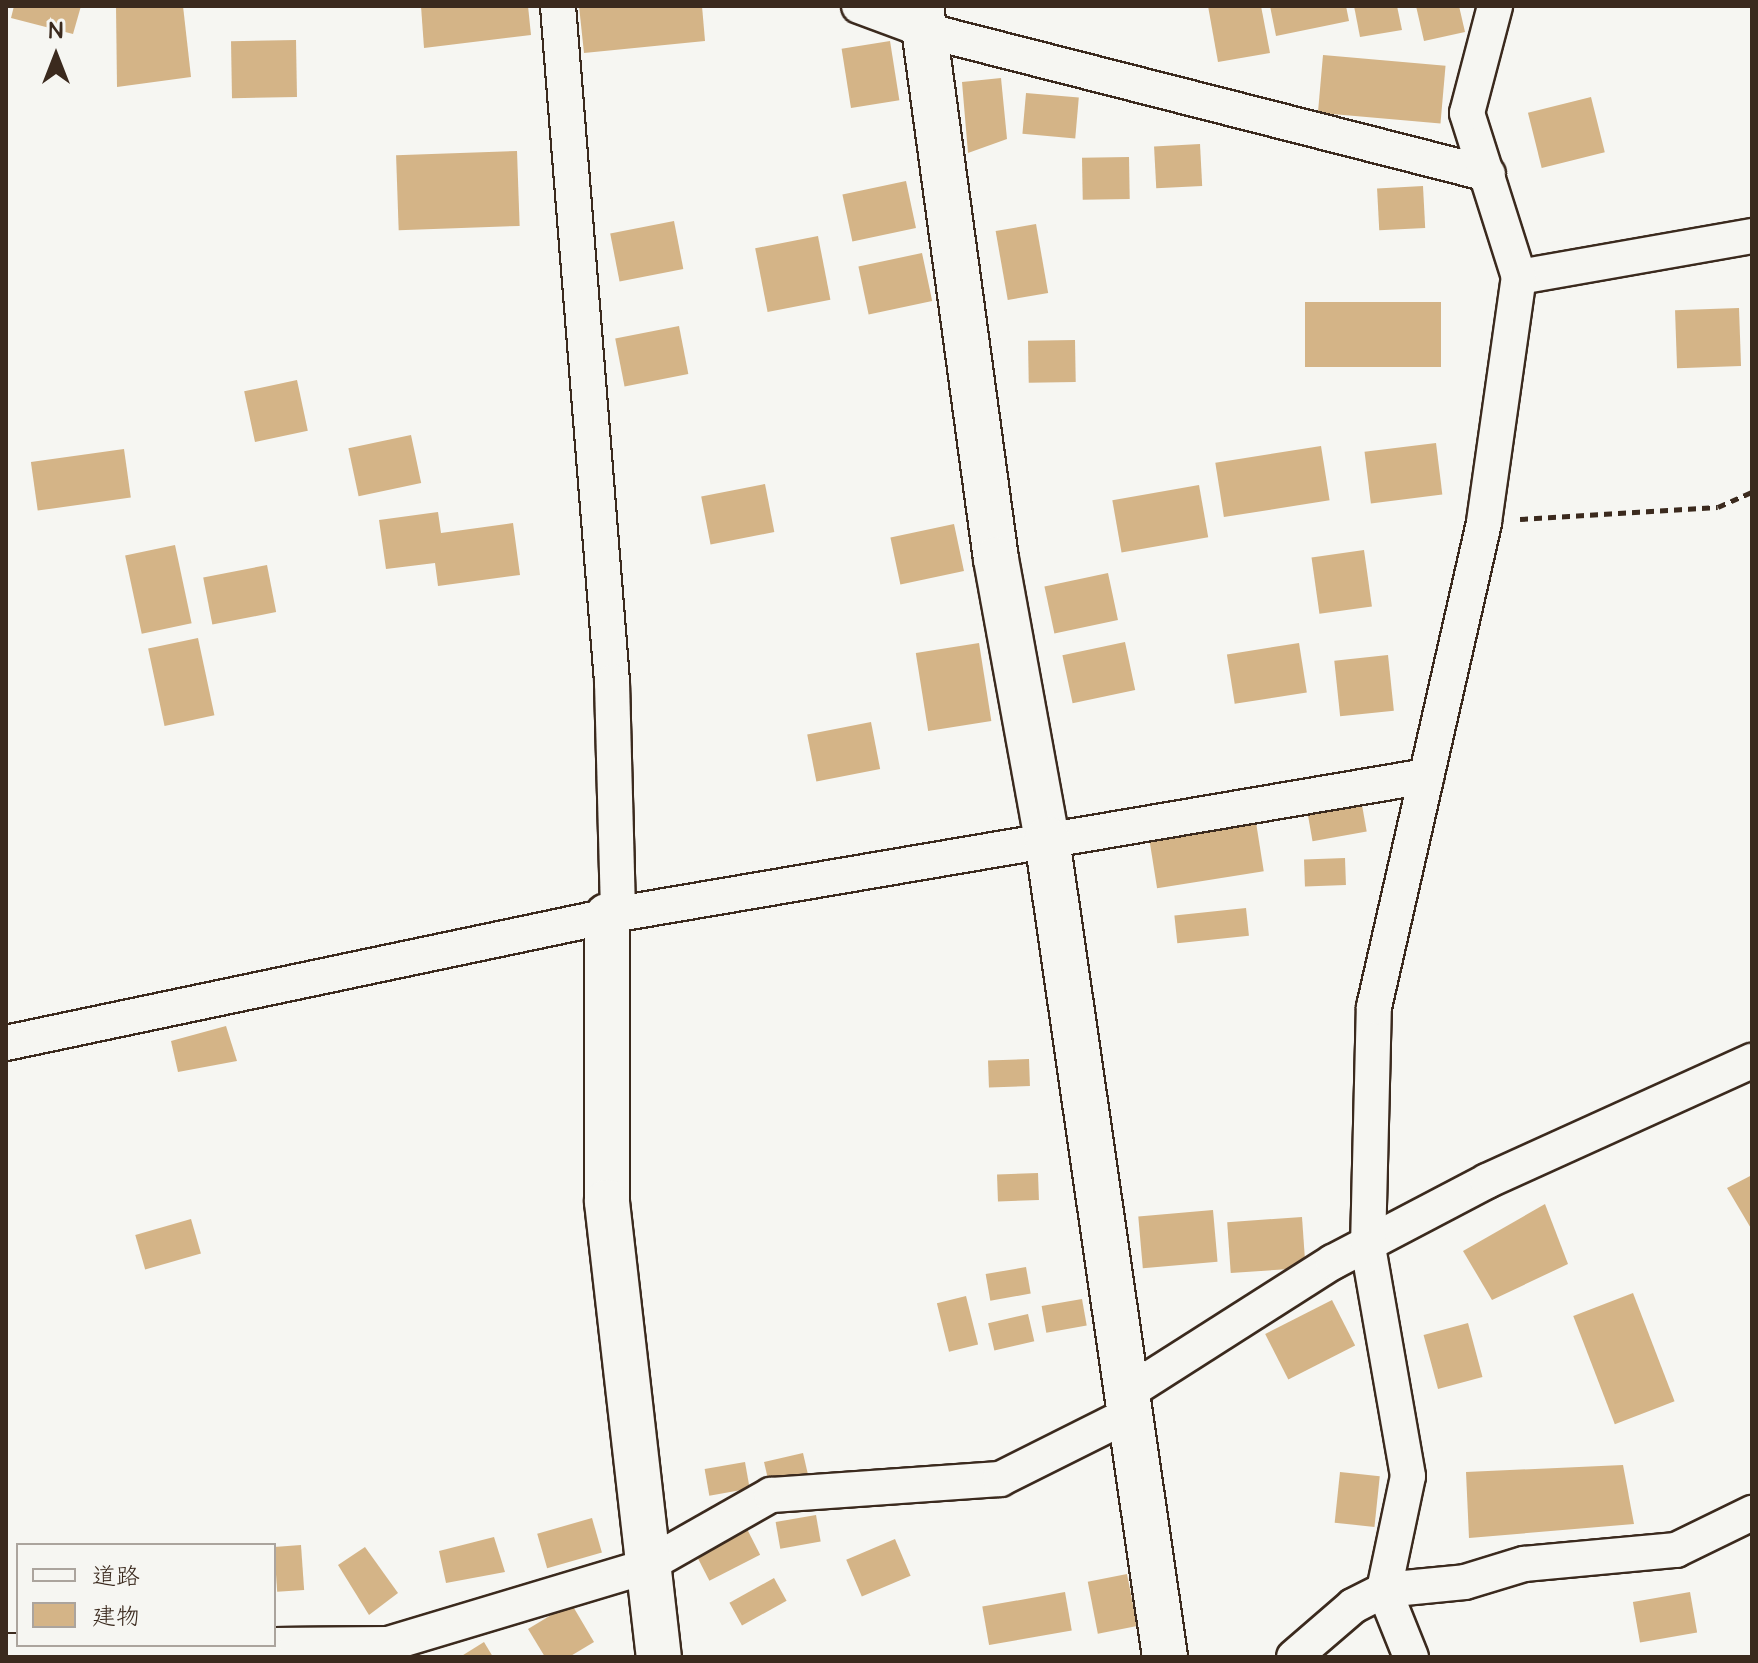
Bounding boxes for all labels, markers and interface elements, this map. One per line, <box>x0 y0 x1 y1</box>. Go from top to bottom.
north arrow <box>16 16 96 96</box>
text: N <box>49 16 63 47</box>
legend <box>16 1543 276 1647</box>
text: 道路 <box>92 1560 140 1594</box>
text: 建物 <box>92 1600 140 1634</box>

